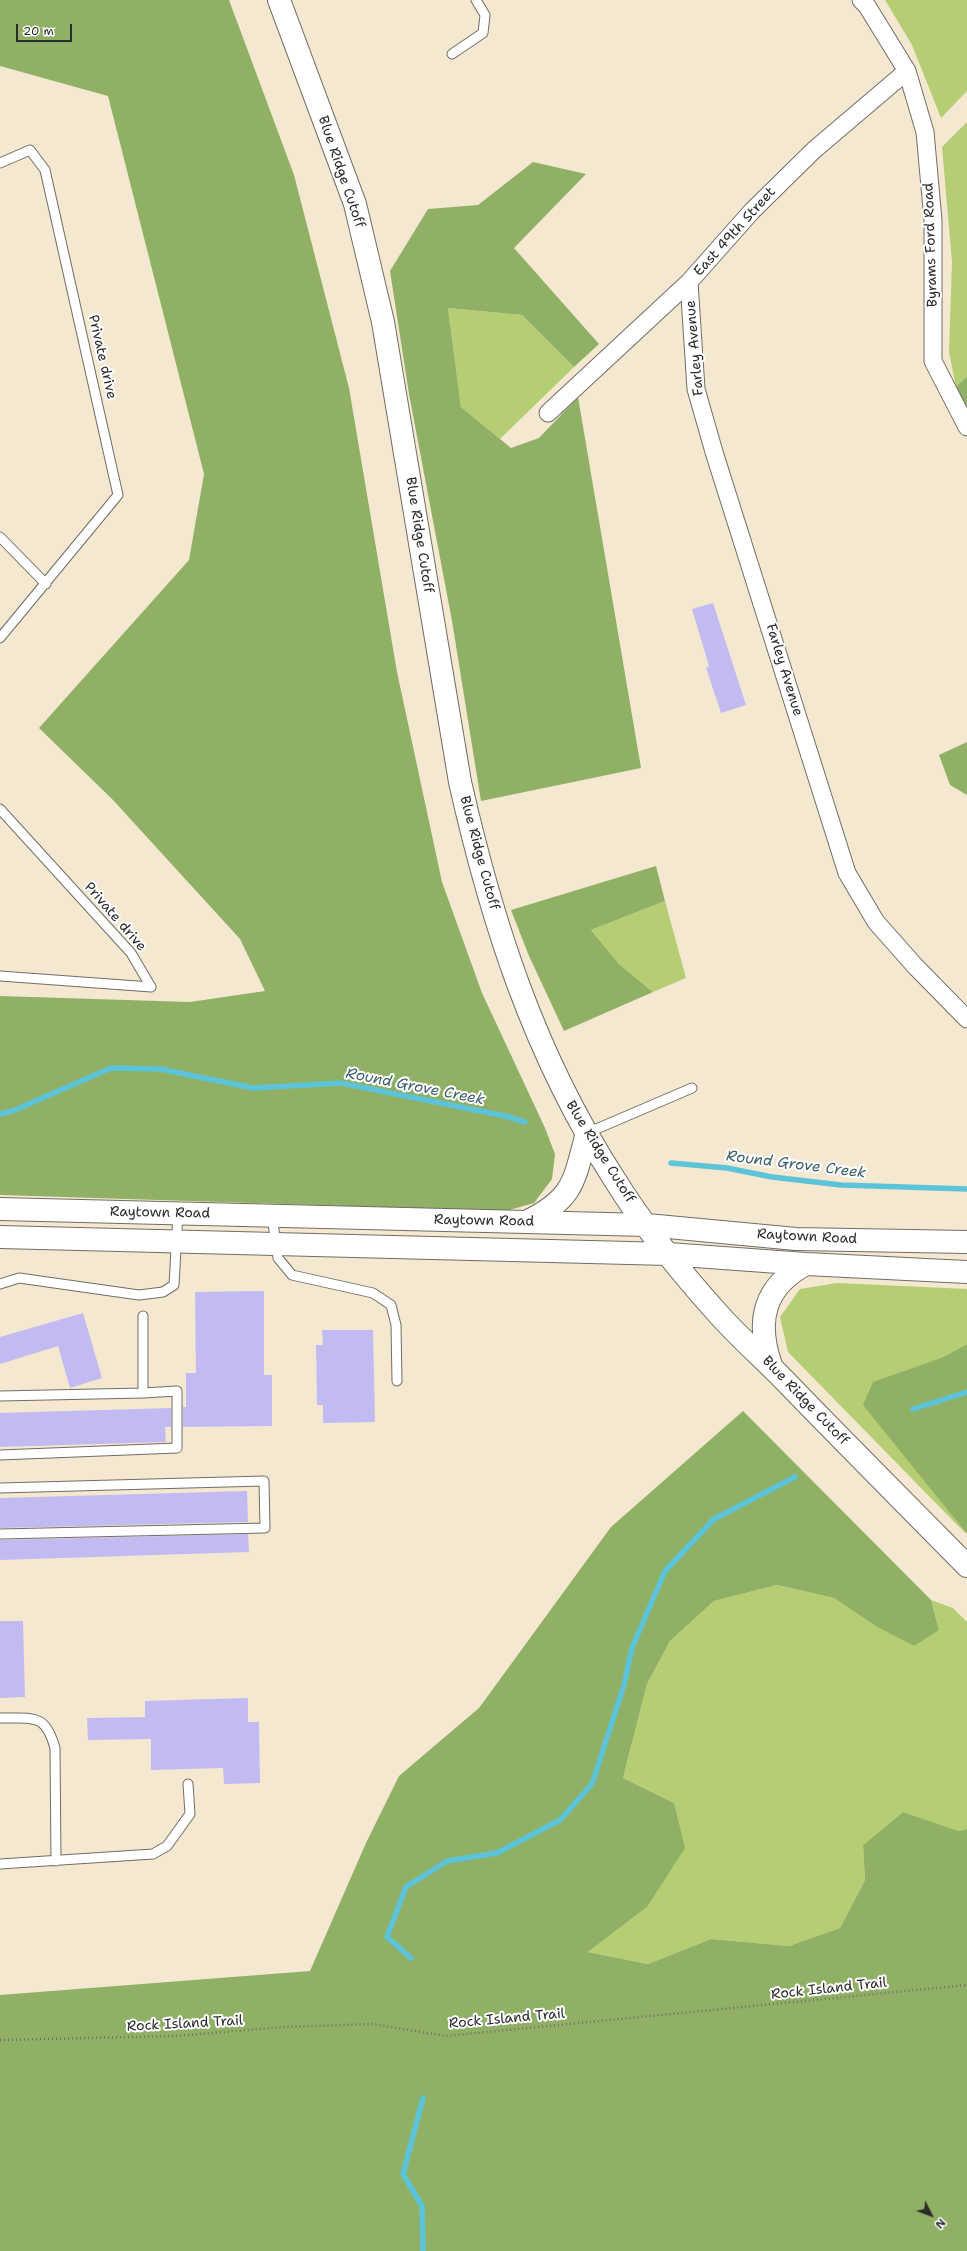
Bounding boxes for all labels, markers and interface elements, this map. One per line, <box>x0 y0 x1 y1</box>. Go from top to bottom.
scale bar <box>18 16 74 42</box>
text: 20 m <box>23 23 54 39</box>
street label: Blue Ridge Cutoff <box>314 114 368 230</box>
street label: Byrams Ford Road <box>920 182 942 308</box>
street label: East 49th Street <box>691 184 779 280</box>
street label: Farley Avenue <box>682 299 708 397</box>
street label: Private drive <box>84 313 120 401</box>
street label: Blue Ridge Cutoff <box>402 476 436 594</box>
street label: Farley Avenue <box>762 622 806 718</box>
street label: Blue Ridge Cutoff <box>456 794 502 912</box>
street label: Private drive <box>80 879 150 955</box>
water label: Round Grove Creek <box>344 1065 486 1109</box>
street label: Blue Ridge Cutoff <box>562 1098 638 1206</box>
water label: Round Grove Creek <box>725 1147 867 1183</box>
street label: Raytown Road <box>110 1204 210 1222</box>
street label: Raytown Road <box>434 1212 534 1230</box>
street label: Raytown Road <box>756 1226 858 1248</box>
street label: Blue Ridge Cutoff <box>758 1353 852 1449</box>
street label: Rock Island Trail <box>770 1975 888 2003</box>
street label: Rock Island Trail <box>448 2006 566 2032</box>
street label: Rock Island Trail <box>126 2013 244 2035</box>
north arrow <box>911 2195 951 2235</box>
text: N <box>932 2215 949 2232</box>

